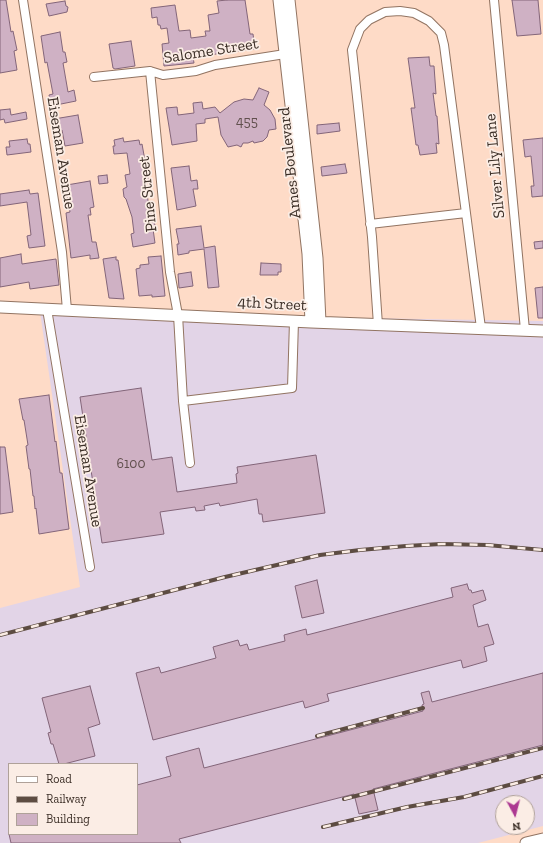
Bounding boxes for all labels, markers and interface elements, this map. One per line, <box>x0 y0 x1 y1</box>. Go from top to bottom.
street label: Salome Street <box>162 34 260 68</box>
street label: Eiseman Avenue <box>43 95 79 211</box>
street label: Ames Boulevard <box>275 106 305 220</box>
street label: Silver Lily Lane <box>481 113 509 219</box>
house number: 455 <box>236 114 258 130</box>
street label: Pine Street <box>134 155 162 233</box>
street label: 4th Street <box>237 293 307 315</box>
street label: Eiseman Avenue <box>70 413 106 529</box>
house number: 6100 <box>117 456 145 472</box>
legend <box>8 763 138 835</box>
text: Road <box>46 772 72 786</box>
text: Railway <box>46 792 87 806</box>
north arrow <box>495 795 535 835</box>
text: Building <box>46 812 90 826</box>
text: N <box>511 819 521 833</box>

